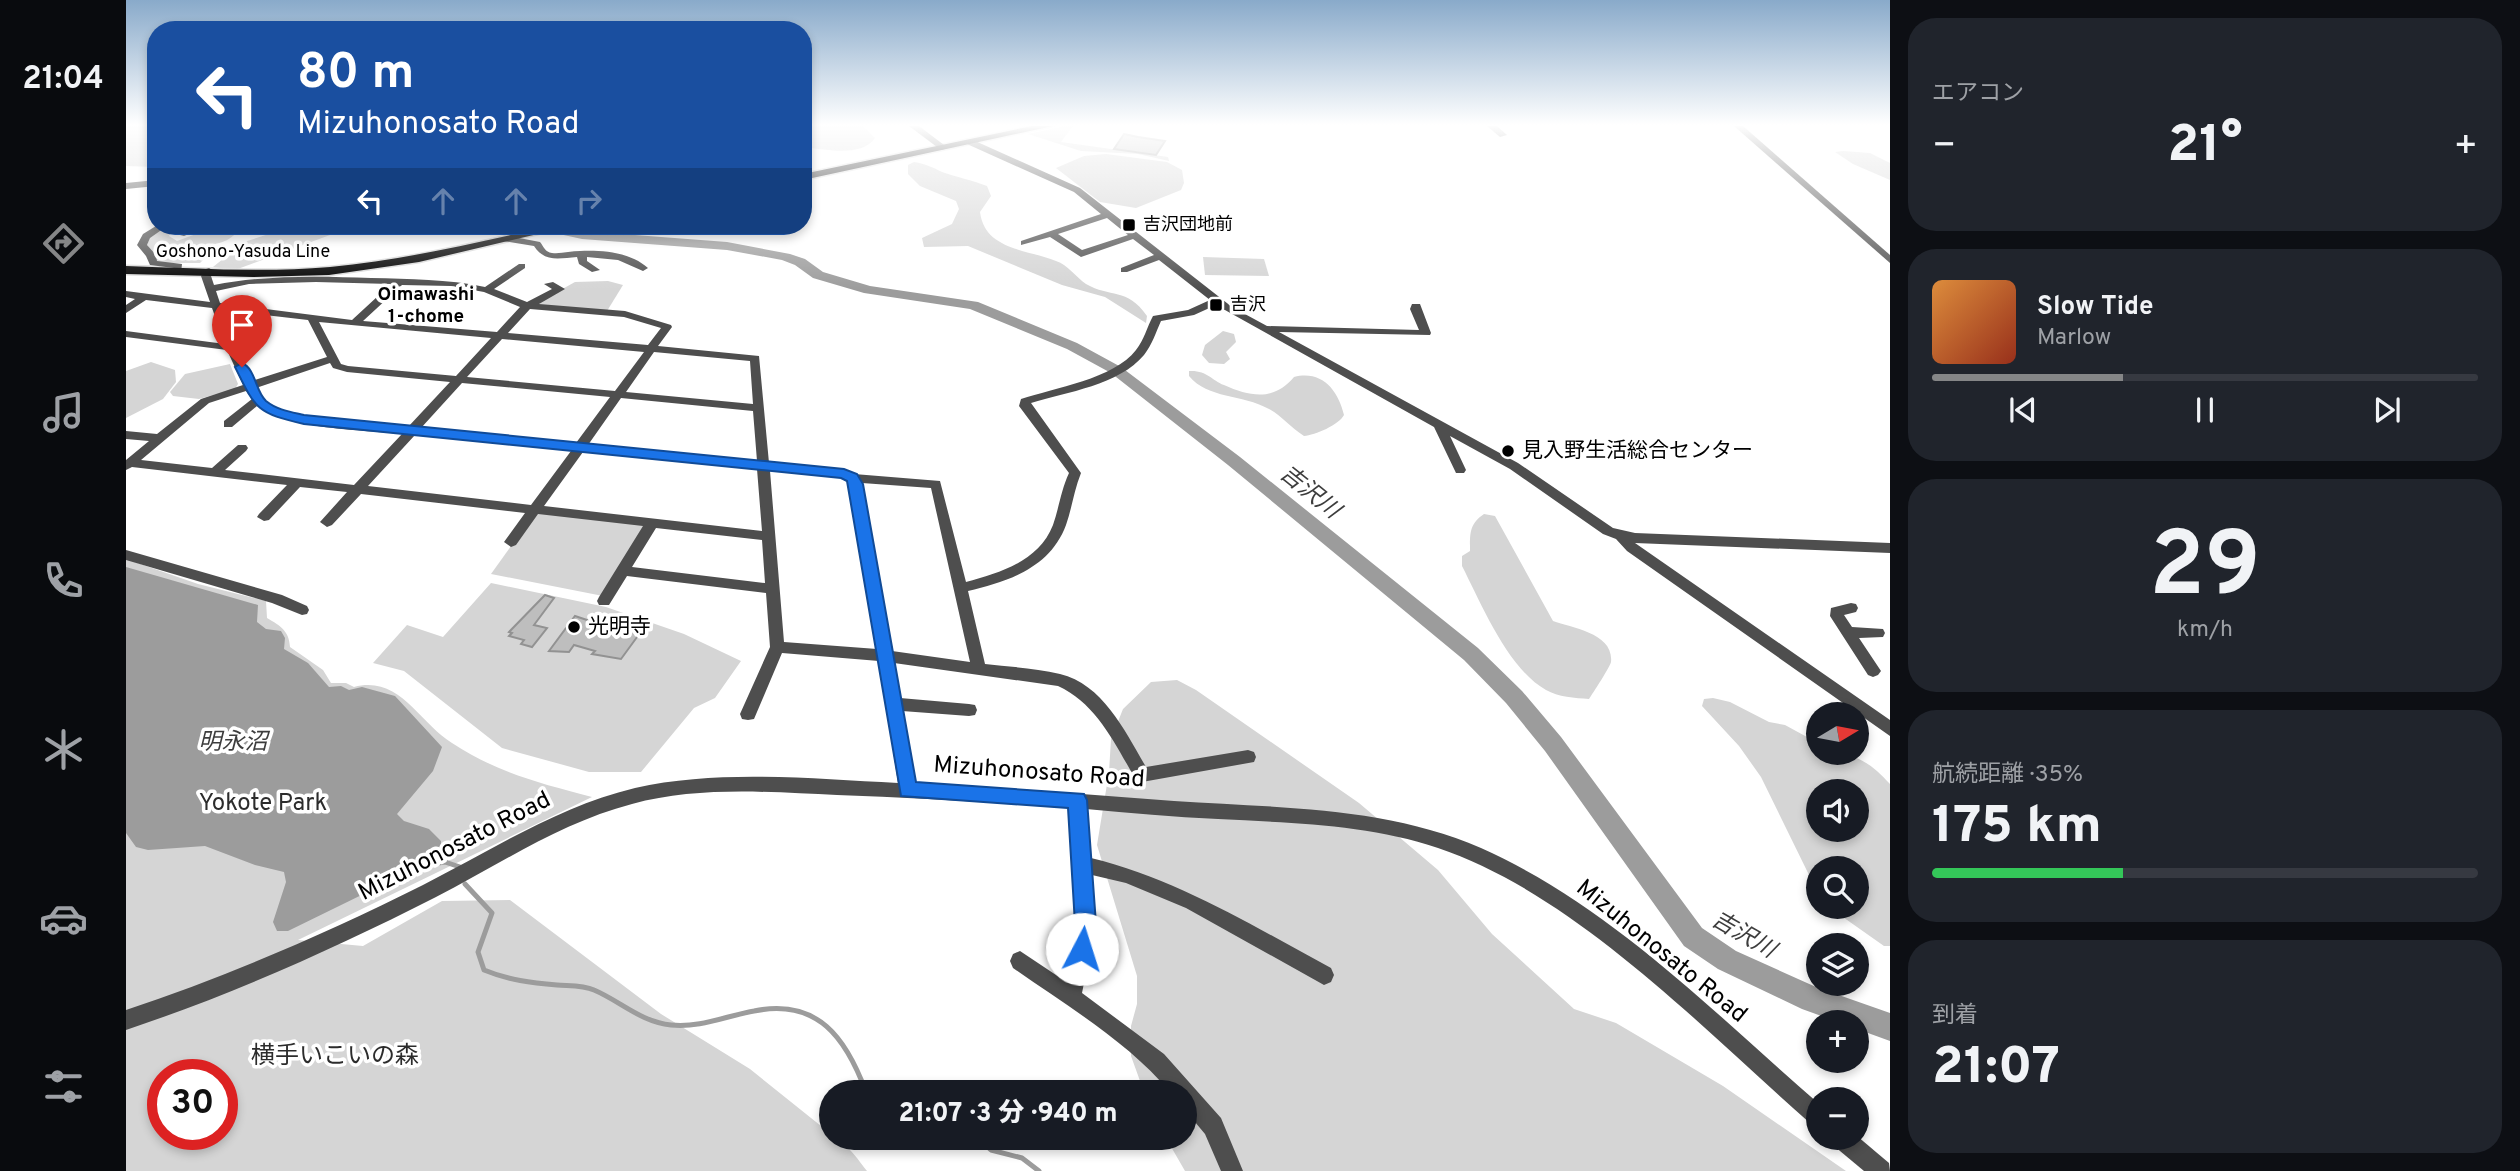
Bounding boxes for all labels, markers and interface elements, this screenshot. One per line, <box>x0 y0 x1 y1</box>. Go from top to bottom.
text: 80 m <box>297 44 414 106</box>
icon: left <box>182 49 273 140</box>
text: 21:04 <box>22 60 104 100</box>
text: エアコン <box>1932 80 2024 109</box>
text: Mizuhonosato Road <box>297 105 580 145</box>
text: 21° <box>2168 114 2242 180</box>
text: − <box>1932 123 1957 172</box>
text: + <box>2453 123 2478 172</box>
icon: left <box>351 182 389 220</box>
icon: ahead <box>424 182 462 220</box>
icon: ahead <box>497 182 535 220</box>
icon: right <box>570 182 608 220</box>
place label: 吉沢団地前 <box>1143 214 1233 237</box>
marker: 吉沢団地前 <box>1121 217 1137 233</box>
icon: directions <box>39 219 88 268</box>
street label: Goshono-Yasuda Line <box>156 241 330 264</box>
district label: Oimawashi 1-chome <box>378 283 474 329</box>
text: Slow Tide <box>2037 291 2154 324</box>
place label: 吉沢 <box>1230 294 1266 317</box>
pin <box>212 295 272 367</box>
marker: 吉沢 <box>1208 297 1224 313</box>
icon: arrive <box>223 306 261 344</box>
text: Marlow <box>2037 324 2111 353</box>
icon: music <box>39 388 88 437</box>
icon: previous <box>2004 391 2042 429</box>
icon: pause <box>2186 391 2224 429</box>
icon: next <box>2368 391 2406 429</box>
place label: 見入野生活総合センター <box>1522 438 1753 465</box>
marker: 見入野生活総合センター <box>1500 443 1516 459</box>
water label: 吉沢川 <box>1273 460 1347 528</box>
text: 29 <box>2149 513 2261 628</box>
icon: phone <box>39 556 88 605</box>
place label: 光明寺 <box>588 614 651 641</box>
text: km/h <box>2177 616 2233 645</box>
marker: 光明寺 <box>566 619 582 635</box>
north arrow <box>1806 702 1869 765</box>
map controls <box>1806 702 1869 1150</box>
icon: climate <box>39 725 88 774</box>
water label: 明永沼 <box>199 729 271 758</box>
street label: Mizuhonosato Road <box>932 751 1146 795</box>
text: 航続距離 · 35% <box>1932 761 2083 790</box>
button: sound <box>1806 779 1869 842</box>
street label: Mizuhonosato Road <box>354 786 556 908</box>
park label: Yokote Park <box>199 789 327 819</box>
text: 175 km <box>1932 795 2102 861</box>
button: search <box>1806 856 1869 919</box>
street label: Mizuhonosato Road <box>1569 874 1753 1030</box>
icon: car <box>39 894 88 943</box>
water label: 吉沢川 <box>1706 906 1783 967</box>
position arrow <box>1045 912 1119 986</box>
button: layers <box>1806 933 1869 996</box>
text: 到着 <box>1932 1002 1978 1031</box>
button: + <box>1806 1010 1869 1073</box>
text: 21:07 <box>1932 1036 2060 1102</box>
park label: 横手いこいの森 <box>251 1042 419 1072</box>
speed limit sign: 30 <box>147 1059 238 1150</box>
icon: filters <box>39 1062 88 1111</box>
button: − <box>1806 1087 1869 1150</box>
text: 21:07 · 3 分 · 940 m <box>899 1098 1117 1131</box>

